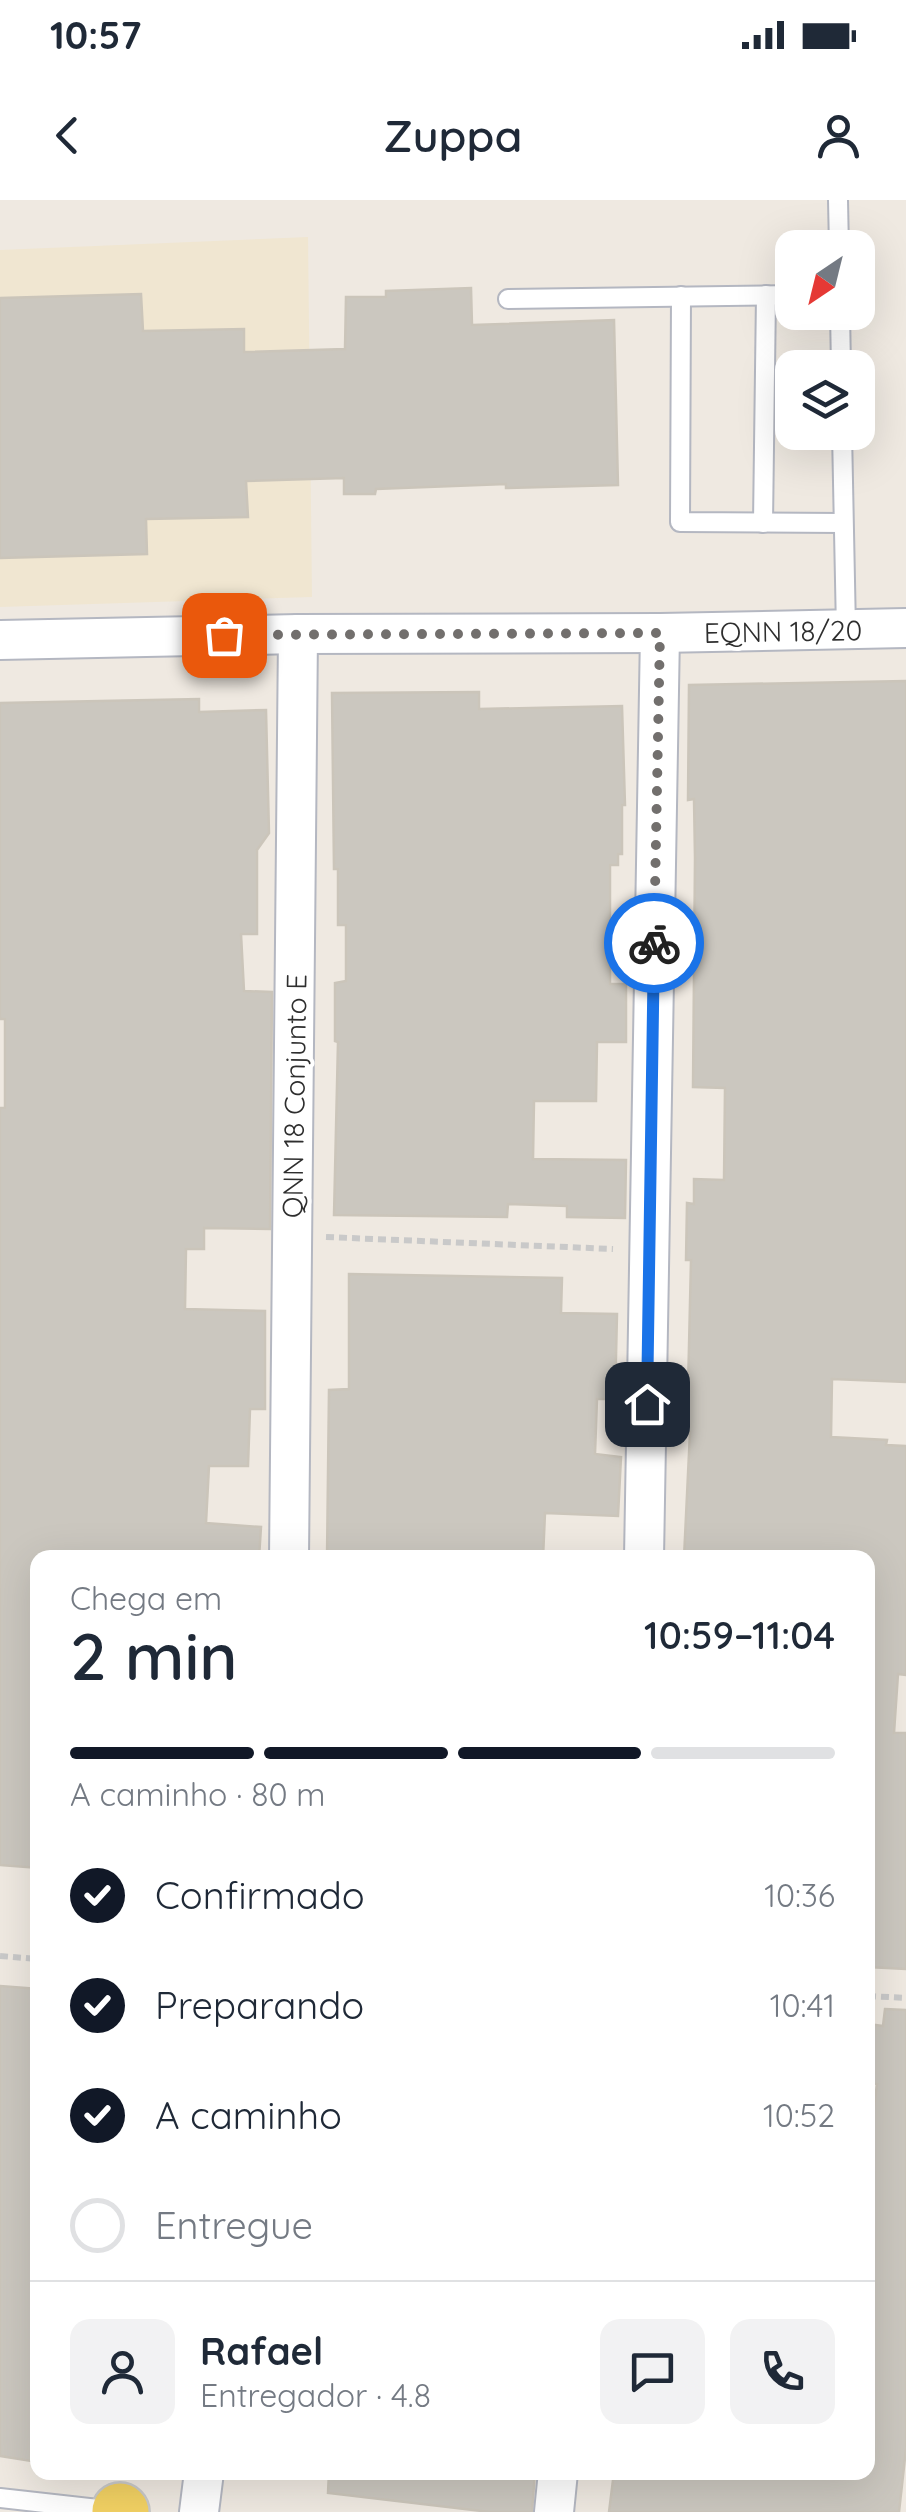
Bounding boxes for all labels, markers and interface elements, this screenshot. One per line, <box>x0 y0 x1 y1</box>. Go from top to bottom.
text: 10:57 <box>50 11 141 59</box>
text: Zuppa <box>384 107 522 163</box>
icon: back <box>40 108 95 163</box>
icon: person <box>811 108 866 163</box>
north arrow <box>775 230 875 330</box>
map controls <box>775 230 875 450</box>
button: layers <box>775 350 875 450</box>
pin <box>182 593 267 678</box>
icon: bag <box>197 608 252 663</box>
street label: EQNN 18/20 <box>704 612 862 650</box>
courier <box>604 893 704 993</box>
icon: bike <box>627 916 682 971</box>
street label: QNN 18 Conjunto E <box>274 974 314 1218</box>
pin <box>605 1362 690 1447</box>
icon: home <box>620 1377 675 1432</box>
text: Chega em <box>70 1578 222 1618</box>
text: 10:59–11:04 <box>644 1611 835 1659</box>
text: 2 min <box>70 1615 238 1696</box>
text: A caminho · 80 m <box>70 1774 325 1814</box>
icon: check <box>70 1868 125 1923</box>
text: Confirmado <box>155 1871 365 1919</box>
text: 10:36 <box>764 1875 835 1915</box>
icon: check <box>70 1978 125 2033</box>
text: Preparando <box>155 1981 364 2029</box>
text: 10:41 <box>770 1985 835 2025</box>
icon: check <box>70 2088 125 2143</box>
text: A caminho <box>155 2091 342 2139</box>
text: 10:52 <box>763 2095 835 2135</box>
text: Entregue <box>155 2201 313 2249</box>
button: person <box>70 2319 175 2424</box>
button: chat <box>600 2319 705 2424</box>
button: phone <box>730 2319 835 2424</box>
text: Rafael <box>200 2327 323 2375</box>
text: Entregador · 4.8 <box>200 2375 431 2415</box>

